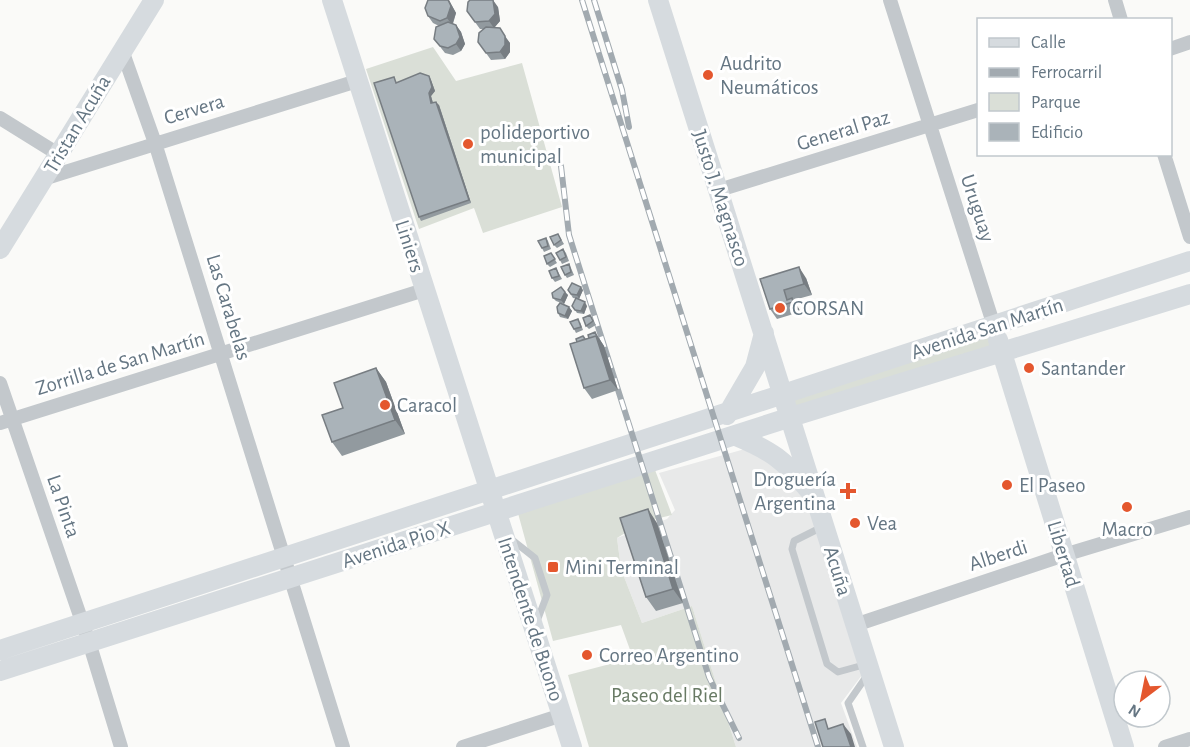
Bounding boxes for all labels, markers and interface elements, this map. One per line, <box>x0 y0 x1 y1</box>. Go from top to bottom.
legend <box>977 18 1172 156</box>
text: Calle <box>1031 34 1066 52</box>
place label: Audrito Neumáticos <box>720 53 819 98</box>
text: Ferrocarril <box>1031 64 1102 82</box>
marker: Audrito Neumáticos <box>701 68 715 82</box>
street label: Tristan Acuña <box>40 71 115 177</box>
street label: Cervera <box>162 90 227 129</box>
text: Parque <box>1031 94 1080 112</box>
street label: General Paz <box>794 106 892 155</box>
place label: polideportivo municipal <box>480 122 590 167</box>
text: Edificio <box>1031 124 1083 142</box>
street label: Justo J. Magnasco <box>689 127 752 269</box>
marker: polideportivo municipal <box>461 137 475 151</box>
street label: Uruguay <box>957 172 998 244</box>
street label: Liniers <box>391 217 428 275</box>
street label: Las Carabelas <box>202 252 255 363</box>
street label: Avenida San Martín <box>909 294 1066 363</box>
place label: CORSAN <box>792 298 864 319</box>
marker: CORSAN <box>773 301 787 315</box>
street label: Zorrilla de San Martín <box>33 328 207 399</box>
place label: Santander <box>1041 358 1125 379</box>
marker: Santander <box>1022 361 1036 375</box>
place label: Caracol <box>397 395 457 416</box>
marker: Caracol <box>378 398 392 412</box>
place label: Droguería Argentina <box>753 469 836 514</box>
street label: La Pinta <box>43 472 84 541</box>
place label: El Paseo <box>1019 475 1086 496</box>
marker: El Paseo <box>1000 478 1014 492</box>
marker: Droguería Argentina <box>841 484 855 498</box>
marker: Macro <box>1120 500 1134 514</box>
place label: Vea <box>867 513 898 534</box>
marker: Vea <box>848 516 862 530</box>
street label: Avenida Pio X <box>340 517 453 572</box>
street label: Libertad <box>1043 518 1084 590</box>
place label: Macro <box>1101 519 1153 540</box>
street label: Intendente de Buono <box>494 534 567 704</box>
street label: Alberdi <box>966 536 1030 575</box>
street label: Acuña <box>820 544 855 599</box>
place label: Mini Terminal <box>565 557 679 578</box>
marker: Mini Terminal <box>546 560 560 574</box>
place label: Correo Argentino <box>599 645 739 666</box>
marker: Correo Argentino <box>580 648 594 662</box>
north arrow <box>1112 669 1172 729</box>
park label: Paseo del Riel <box>611 685 723 706</box>
text: N <box>1126 701 1144 721</box>

